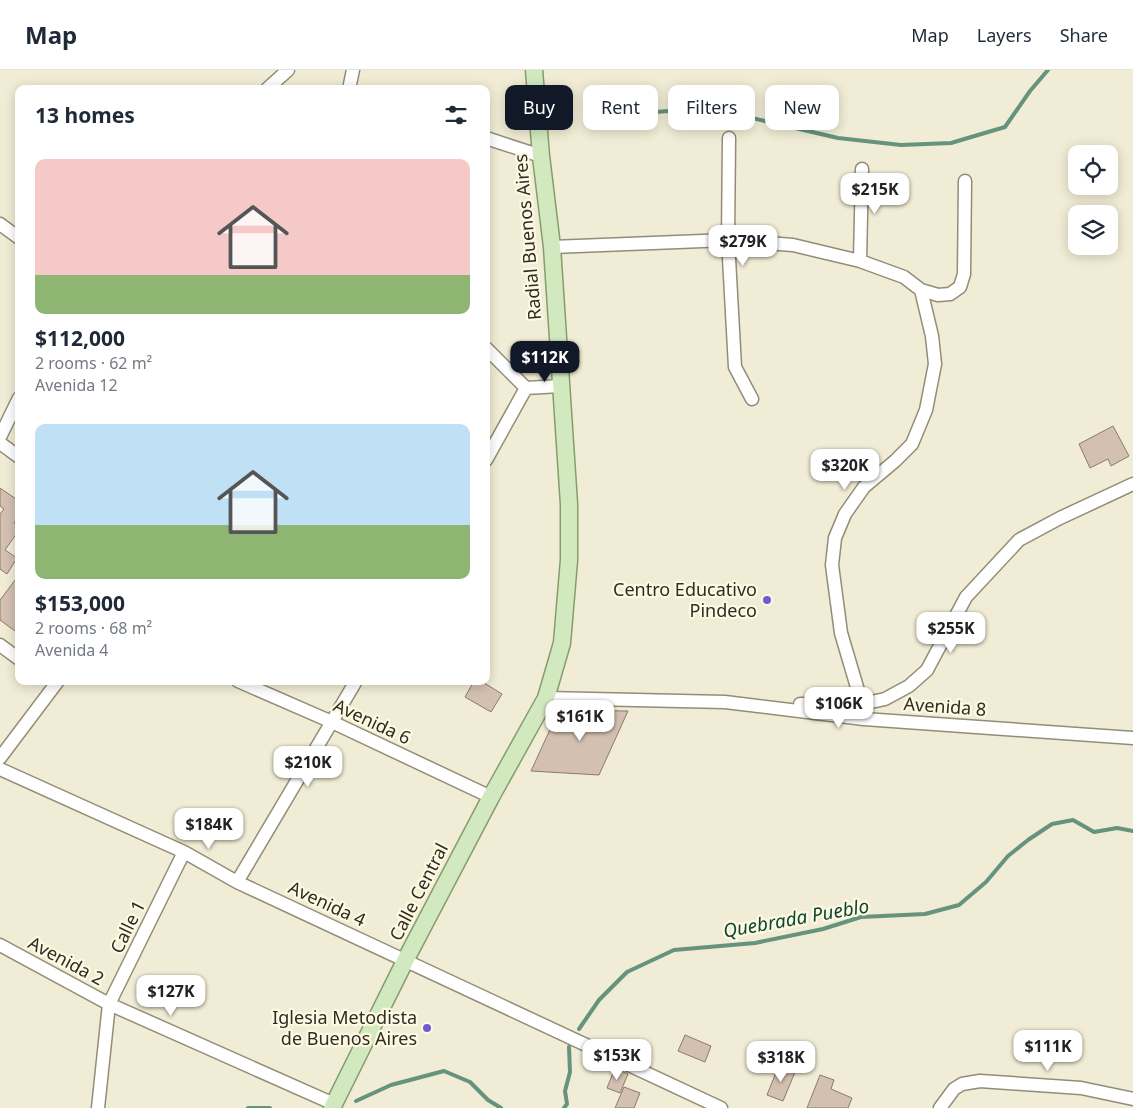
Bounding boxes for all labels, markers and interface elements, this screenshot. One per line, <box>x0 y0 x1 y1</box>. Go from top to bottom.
text: Map <box>25 18 77 51</box>
text: Map <box>911 23 949 47</box>
text: Layers <box>977 23 1032 47</box>
text: Share <box>1060 23 1108 47</box>
chip: Buy <box>505 85 573 130</box>
chip: Rent <box>583 85 658 130</box>
chip: Filters <box>668 85 755 130</box>
chip: New <box>765 85 839 130</box>
text: 13 homes <box>35 101 135 129</box>
icon: filters <box>442 101 470 129</box>
map controls <box>1068 145 1118 255</box>
button: locate <box>1068 145 1118 195</box>
street label: Radial Buenos Aires <box>508 153 546 321</box>
pin: $215K <box>840 172 910 215</box>
text: $215K <box>851 178 899 200</box>
icon: home <box>208 192 298 282</box>
button: layers <box>1068 205 1118 255</box>
pin: $279K <box>708 224 778 267</box>
text: $279K <box>719 230 767 252</box>
text: $112,000 <box>35 324 125 352</box>
pin: $112K <box>510 340 580 383</box>
text: $112K <box>521 346 569 368</box>
text: 2 rooms · 62 m² <box>35 352 152 374</box>
text: Avenida 12 <box>35 374 118 396</box>
pin: $320K <box>810 448 880 491</box>
text: $320K <box>821 454 869 476</box>
icon: home <box>208 457 298 547</box>
place label: Centro Educativo Pindeco <box>613 577 757 622</box>
text: $153,000 <box>35 589 125 617</box>
marker: Centro Educativo Pindeco <box>761 594 773 606</box>
pin: $255K <box>916 612 986 654</box>
text: 2 rooms · 68 m² <box>35 617 152 639</box>
text: $255K <box>927 617 975 639</box>
text: Avenida 4 <box>35 639 109 661</box>
pin: $106K <box>804 686 874 729</box>
street label: Avenida 8 <box>903 691 987 721</box>
text: $106K <box>815 692 863 714</box>
street label: Avenida 6 <box>330 693 415 749</box>
pin: $161K <box>545 700 615 742</box>
text: $161K <box>556 705 604 727</box>
pin: $210K <box>273 746 343 788</box>
text: $210K <box>284 751 332 773</box>
pin: $184K <box>174 808 244 850</box>
text: $184K <box>185 813 233 835</box>
street label: Calle Central <box>383 839 453 944</box>
street label: Avenida 4 <box>285 875 370 931</box>
water label: Quebrada Pueblo <box>721 892 871 944</box>
street label: Calle 1 <box>104 896 150 957</box>
street label: Avenida 2 <box>24 930 109 990</box>
pin: $127K <box>136 974 206 1017</box>
text: $127K <box>147 980 195 1002</box>
place label: Iglesia Metodista de Buenos Aires <box>272 1005 417 1050</box>
marker: Iglesia Metodista de Buenos Aires <box>421 1022 433 1034</box>
pin: $111K <box>1013 1030 1083 1072</box>
text: $111K <box>1024 1035 1072 1057</box>
pin: $153K <box>582 1038 652 1081</box>
pin: $318K <box>746 1040 816 1083</box>
text: $153K <box>593 1044 641 1066</box>
text: $318K <box>757 1046 805 1068</box>

